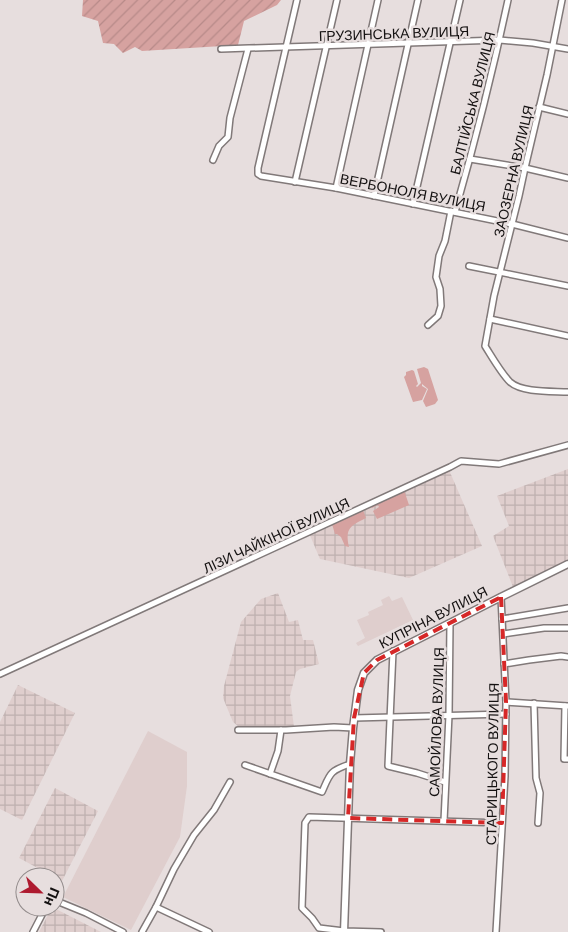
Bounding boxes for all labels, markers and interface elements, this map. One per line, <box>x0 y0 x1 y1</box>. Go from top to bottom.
street label: ГРУЗИНСЬКА ВУЛИЦЯ <box>319 22 469 44</box>
street label: БАЛТІЙСЬКА ВУЛИЦЯ <box>446 30 498 176</box>
street label: ЗАОЗЕРНА ВУЛИЦЯ <box>490 103 536 239</box>
street label: ВЕРБОНОЛЯ ВУЛИЦЯ <box>339 170 487 214</box>
street label: ЛІЗИ ЧАЙКІНОЇ ВУЛИЦЯ <box>200 494 352 576</box>
street label: КУПРІНА ВУЛИЦЯ <box>376 582 490 652</box>
street label: САМОЙЛОВА ВУЛИЦЯ <box>425 647 447 797</box>
street label: СТАРИЦЬКОГО ВУЛИЦЯ <box>482 683 502 845</box>
north arrow <box>15 867 65 917</box>
text: Пн <box>41 885 64 909</box>

